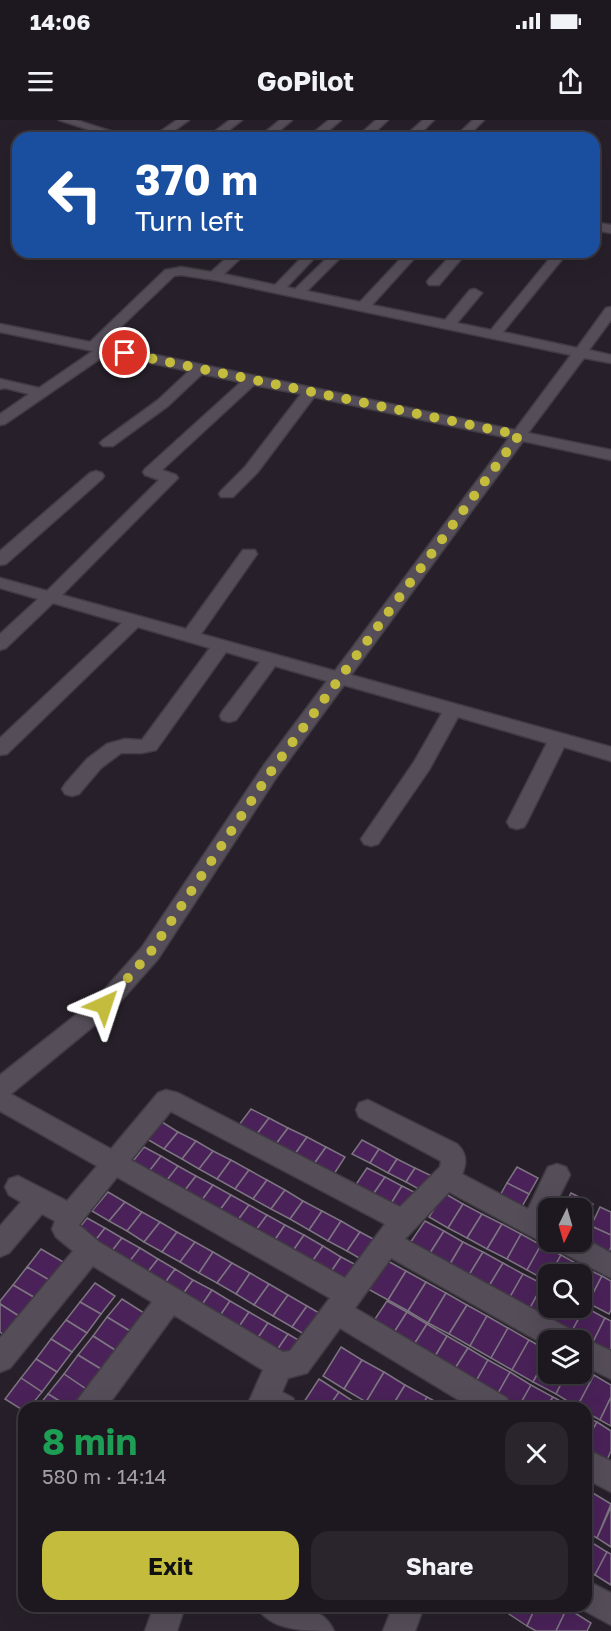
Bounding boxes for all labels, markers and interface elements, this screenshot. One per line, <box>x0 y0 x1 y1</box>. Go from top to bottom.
text: 14:06 <box>30 8 90 35</box>
icon: menu <box>24 65 57 98</box>
text: GoPilot <box>257 65 354 97</box>
icon: share <box>554 65 587 98</box>
text: 370 m <box>135 154 258 204</box>
icon: left <box>36 156 114 234</box>
text: Turn left <box>135 205 244 237</box>
pin <box>99 327 150 378</box>
icon: arrive <box>108 336 141 369</box>
position arrow <box>72 973 136 1037</box>
north arrow <box>538 1198 592 1252</box>
map controls <box>538 1198 592 1384</box>
button: search <box>538 1264 592 1318</box>
button: layers <box>538 1330 592 1384</box>
text: 8 min <box>42 1420 137 1463</box>
button: close <box>505 1422 568 1485</box>
text: 580 m · 14:14 <box>42 1464 167 1488</box>
button: Exit <box>42 1531 299 1600</box>
button: Share <box>311 1531 568 1600</box>

